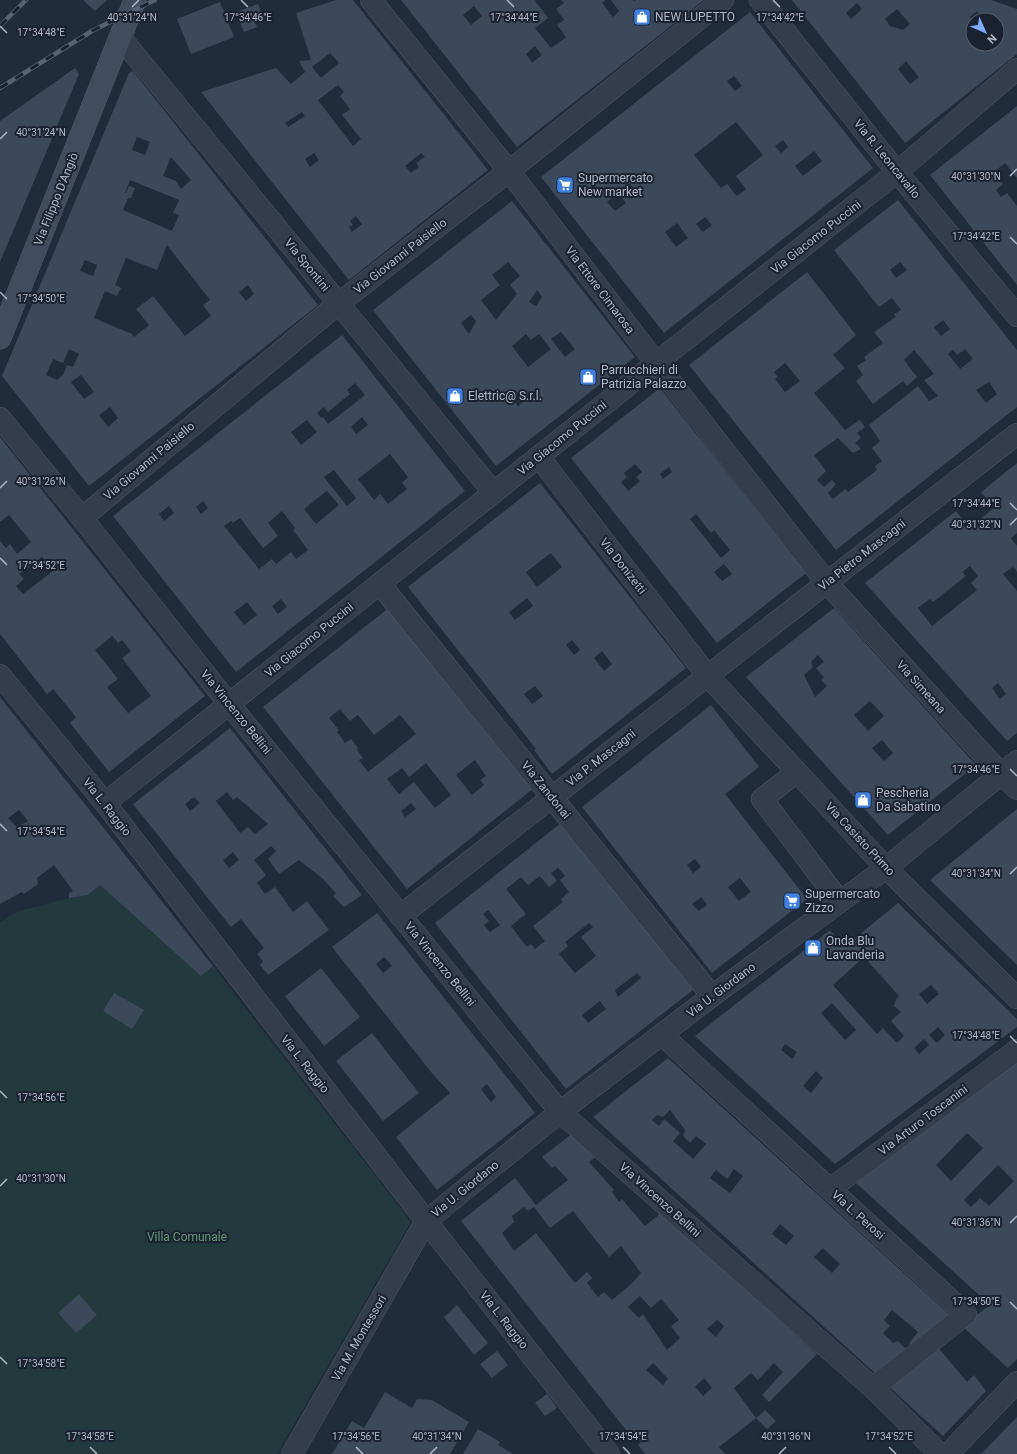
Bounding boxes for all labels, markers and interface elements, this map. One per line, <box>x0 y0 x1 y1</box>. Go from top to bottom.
shop icon: NEW LUPETTO <box>632 7 652 27</box>
place label: NEW LUPETTO <box>655 10 735 24</box>
text: 40°31'24"N <box>107 12 157 23</box>
text: 17°34'46"E <box>224 12 272 23</box>
text: 17°34'44"E <box>490 12 538 23</box>
text: 17°34'42"E <box>756 12 804 23</box>
north arrow <box>965 12 1005 52</box>
text: 17°34'48"E <box>17 27 65 38</box>
text: N <box>984 31 999 46</box>
street label: Via R. Leoncavallo <box>851 117 923 201</box>
text: 40°31'24"N <box>16 127 66 138</box>
street label: Via Filippo D'Angiò <box>31 150 81 248</box>
place label: Supermercato New market <box>578 171 653 199</box>
text: 40°31'30"N <box>951 171 1001 182</box>
supermarket icon: Supermercato New market <box>555 175 575 195</box>
street label: Via Giacomo Puccini <box>768 197 864 276</box>
street label: Via Giovanni Paisiello <box>351 215 450 297</box>
text: 17°34'42"E <box>952 231 1000 242</box>
street label: Via Spontini <box>281 236 333 294</box>
street label: Via Ettore Cimarosa <box>562 243 638 337</box>
text: 17°34'50"E <box>17 293 65 304</box>
place label: Parrucchieri di Patrizia Palazzo <box>601 363 687 391</box>
shop icon: Parrucchieri di Patrizia Palazzo <box>578 367 598 387</box>
shop icon: Elettric@ S.r.l. <box>445 386 465 406</box>
place label: Elettric@ S.r.l. <box>468 389 542 403</box>
street label: Via Giacomo Puccini <box>515 398 609 478</box>
street label: Via Giovanni Paisiello <box>101 419 197 503</box>
text: 40°31'26"N <box>16 476 66 487</box>
text: 17°34'44"E <box>952 498 1000 509</box>
street label: Via Pietro Mascagni <box>816 517 908 593</box>
text: 40°31'32"N <box>951 519 1001 530</box>
street label: Via Donizetti <box>597 535 649 597</box>
text: 17°34'52"E <box>17 560 65 571</box>
street label: Via Giacomo Puccini <box>262 600 356 680</box>
street label: Via Simeana <box>893 658 949 716</box>
street label: Via Vincenzo Bellini <box>198 667 274 757</box>
street label: Via P. Mascagni <box>564 727 639 789</box>
street label: Via Zandonai <box>519 758 574 822</box>
text: 17°34'46"E <box>952 764 1000 775</box>
street label: Via L. Raggio <box>80 775 134 839</box>
place label: Pescheria Da Sabatino <box>876 786 941 814</box>
shop icon: Pescheria Da Sabatino <box>853 790 873 810</box>
street label: Via Casisto Primo <box>822 799 898 879</box>
text: 17°34'54"E <box>17 826 65 837</box>
text: 40°31'34"N <box>951 868 1001 879</box>
place label: Supermercato Zizzo <box>805 887 880 915</box>
supermarket icon: Supermercato Zizzo <box>782 891 802 911</box>
street label: Via Vincenzo Bellini <box>402 919 478 1009</box>
place label: Onda Blu Lavanderia <box>826 934 884 962</box>
shop icon: Onda Blu Lavanderia <box>803 938 823 958</box>
street label: Via U. Giordano <box>684 959 758 1020</box>
text: 17°34'48"E <box>952 1030 1000 1041</box>
street label: Via L. Raggio <box>278 1032 332 1096</box>
street label: Via Arturo Toscanini <box>876 1082 970 1158</box>
text: 17°34'56"E <box>17 1092 65 1103</box>
street label: Via U. Giordano <box>428 1157 502 1220</box>
street label: Via Vincenzo Bellini <box>617 1160 704 1240</box>
text: 40°31'30"N <box>16 1173 66 1184</box>
street label: Via L. Perosi <box>829 1188 887 1242</box>
text: 40°31'36"N <box>951 1217 1001 1228</box>
park label: Villa Comunale <box>147 1230 227 1244</box>
street label: Via L. Raggio <box>477 1288 531 1352</box>
street label: Via M. Montessori <box>329 1292 389 1384</box>
text: 17°34'50"E <box>952 1296 1000 1307</box>
text: 17°34'58"E <box>17 1358 65 1369</box>
text: 17°34'58"E <box>66 1431 114 1442</box>
text: 17°34'56"E <box>332 1431 380 1442</box>
text: 40°31'34"N <box>412 1431 462 1442</box>
text: 17°34'54"E <box>599 1431 647 1442</box>
text: 40°31'36"N <box>761 1431 811 1442</box>
text: 17°34'52"E <box>865 1431 913 1442</box>

